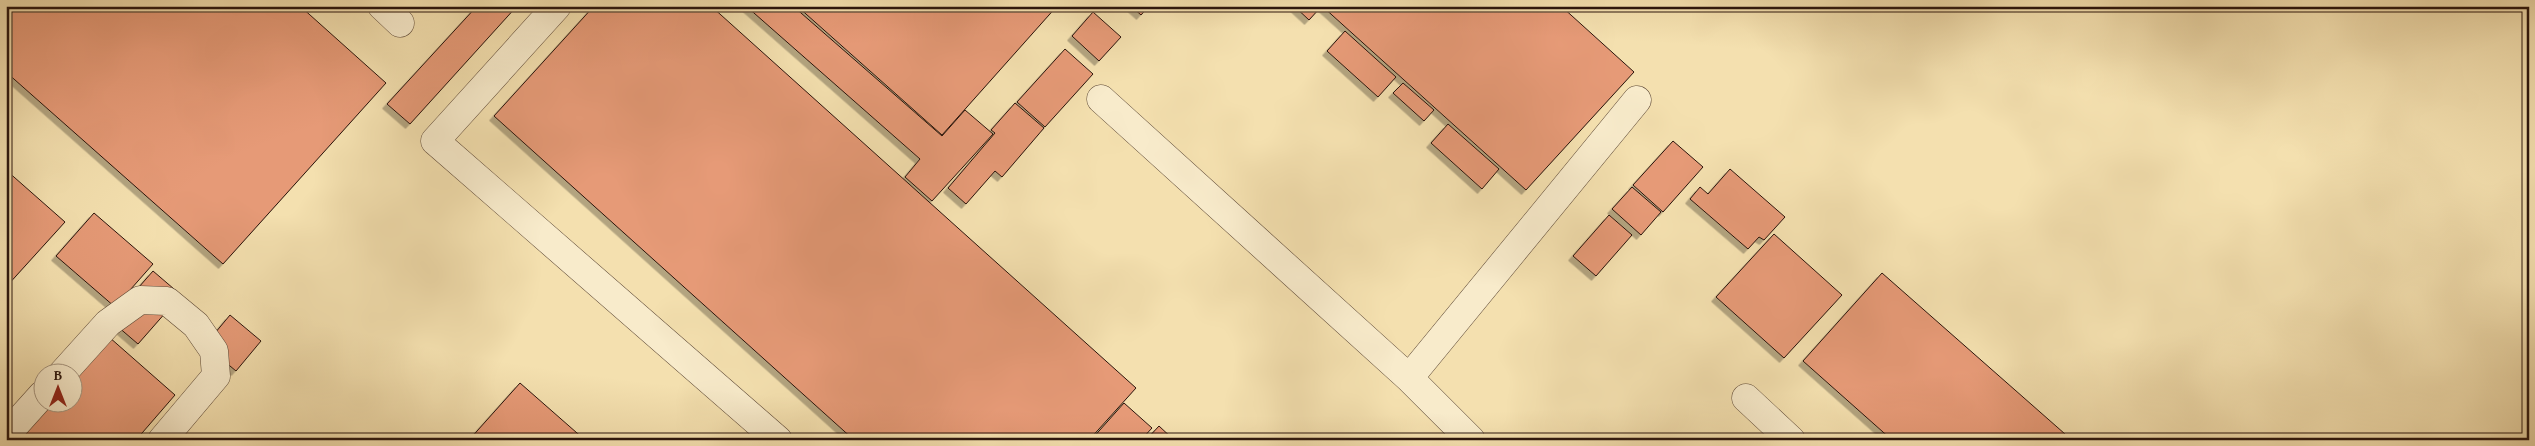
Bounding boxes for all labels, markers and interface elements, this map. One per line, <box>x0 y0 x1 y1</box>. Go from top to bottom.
north arrow <box>32 364 82 414</box>
text: B <box>54 365 62 385</box>

